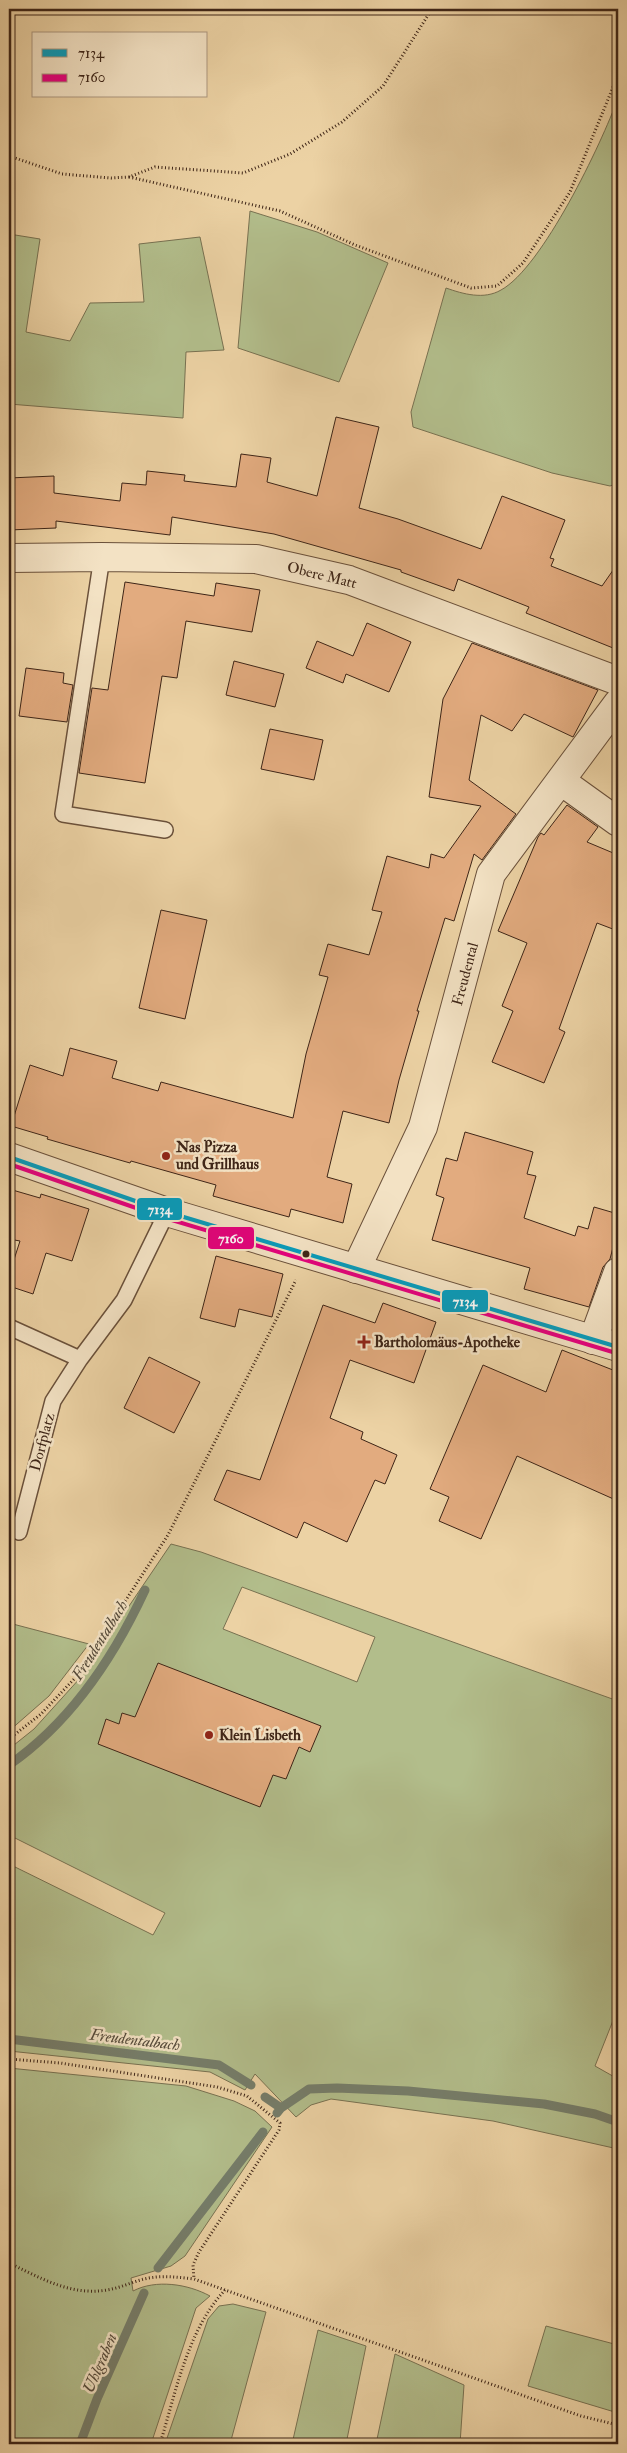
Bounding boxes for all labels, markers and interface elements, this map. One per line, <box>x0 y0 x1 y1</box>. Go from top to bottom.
legend <box>32 32 208 98</box>
text: 7134 <box>78 44 105 63</box>
text: 7160 <box>78 68 105 87</box>
street label: Obere Matt <box>285 558 359 593</box>
street label: Freudental <box>448 940 483 1008</box>
place label: Nas Pizza und Grillhaus <box>175 1138 259 1174</box>
marker: Nas Pizza und Grillhaus <box>160 1150 172 1162</box>
line badge: 7134 <box>136 1197 183 1221</box>
text: 7134 <box>148 1201 174 1218</box>
line badge: 7160 <box>207 1226 255 1250</box>
text: 7160 <box>218 1230 244 1247</box>
unlabelled marker <box>301 1249 311 1259</box>
line badge: 7134 <box>441 1289 489 1313</box>
text: 7134 <box>453 1293 479 1310</box>
place label: Bartholomäus-Apotheke <box>374 1333 521 1353</box>
marker: Bartholomäus-Apotheke <box>358 1336 370 1348</box>
street label: Dorfplatz <box>26 1411 60 1474</box>
water label: Freudentalbach <box>67 1597 132 1685</box>
place label: Klein Lisbeth <box>219 1726 301 1745</box>
marker: Klein Lisbeth <box>203 1729 215 1741</box>
water label: Freudentalbach <box>88 2024 181 2055</box>
water label: Uhlgraben <box>78 2330 121 2396</box>

